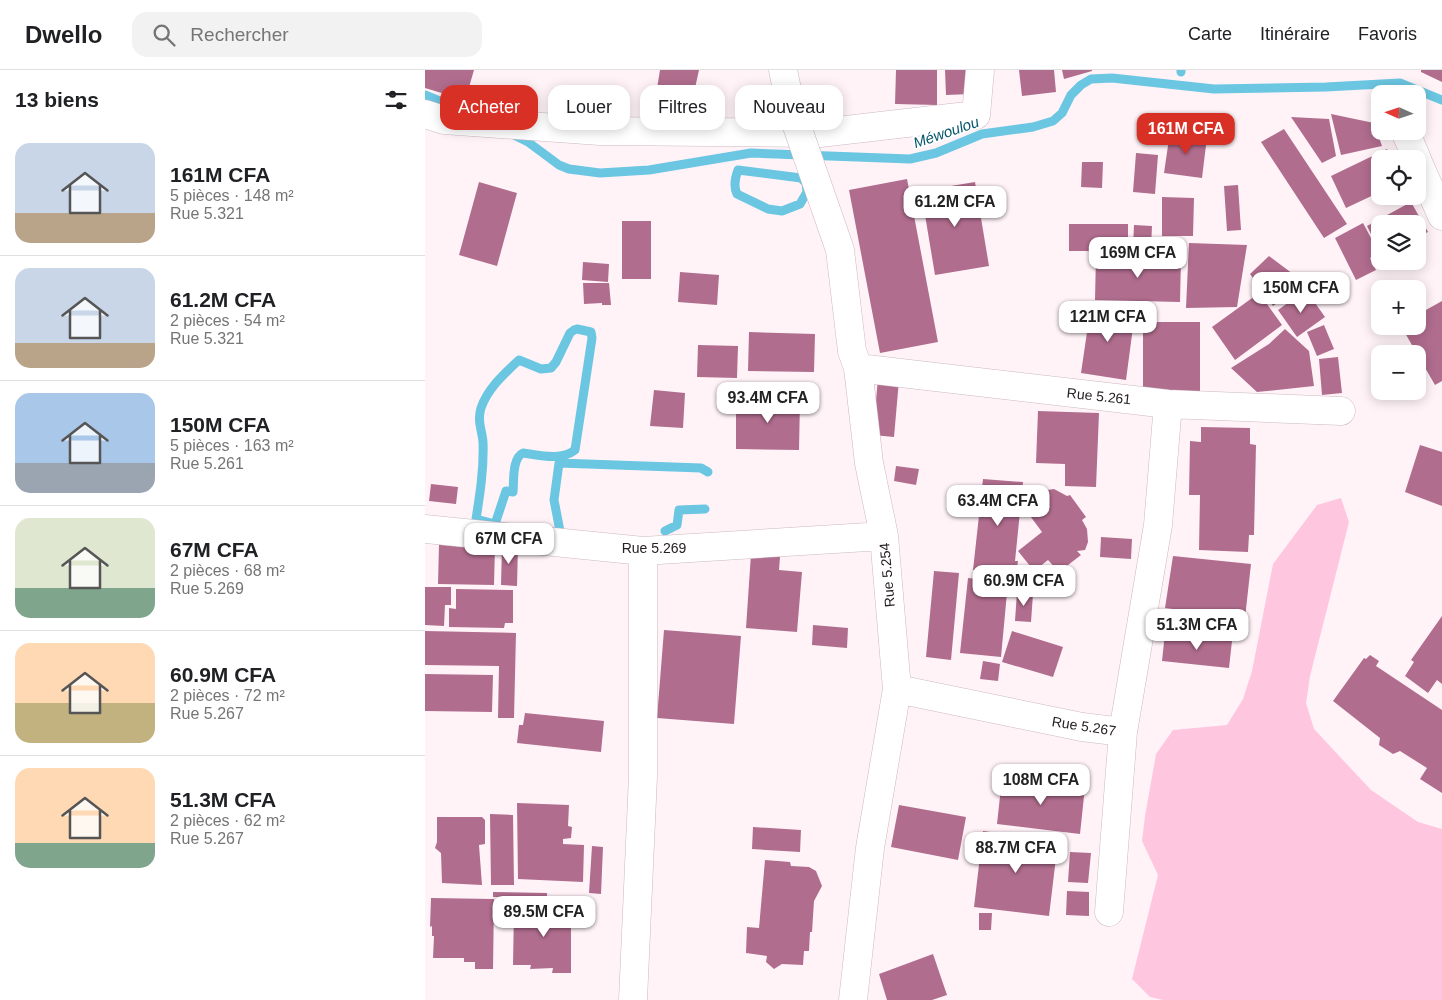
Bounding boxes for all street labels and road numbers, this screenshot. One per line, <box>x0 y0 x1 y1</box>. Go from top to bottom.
street label: Rue 5.261 <box>1066 385 1132 407</box>
street label: Rue 5.269 <box>622 540 687 556</box>
street label: Rue 5.254 <box>876 542 898 608</box>
street label: Rue 5.267 <box>1051 713 1117 739</box>

